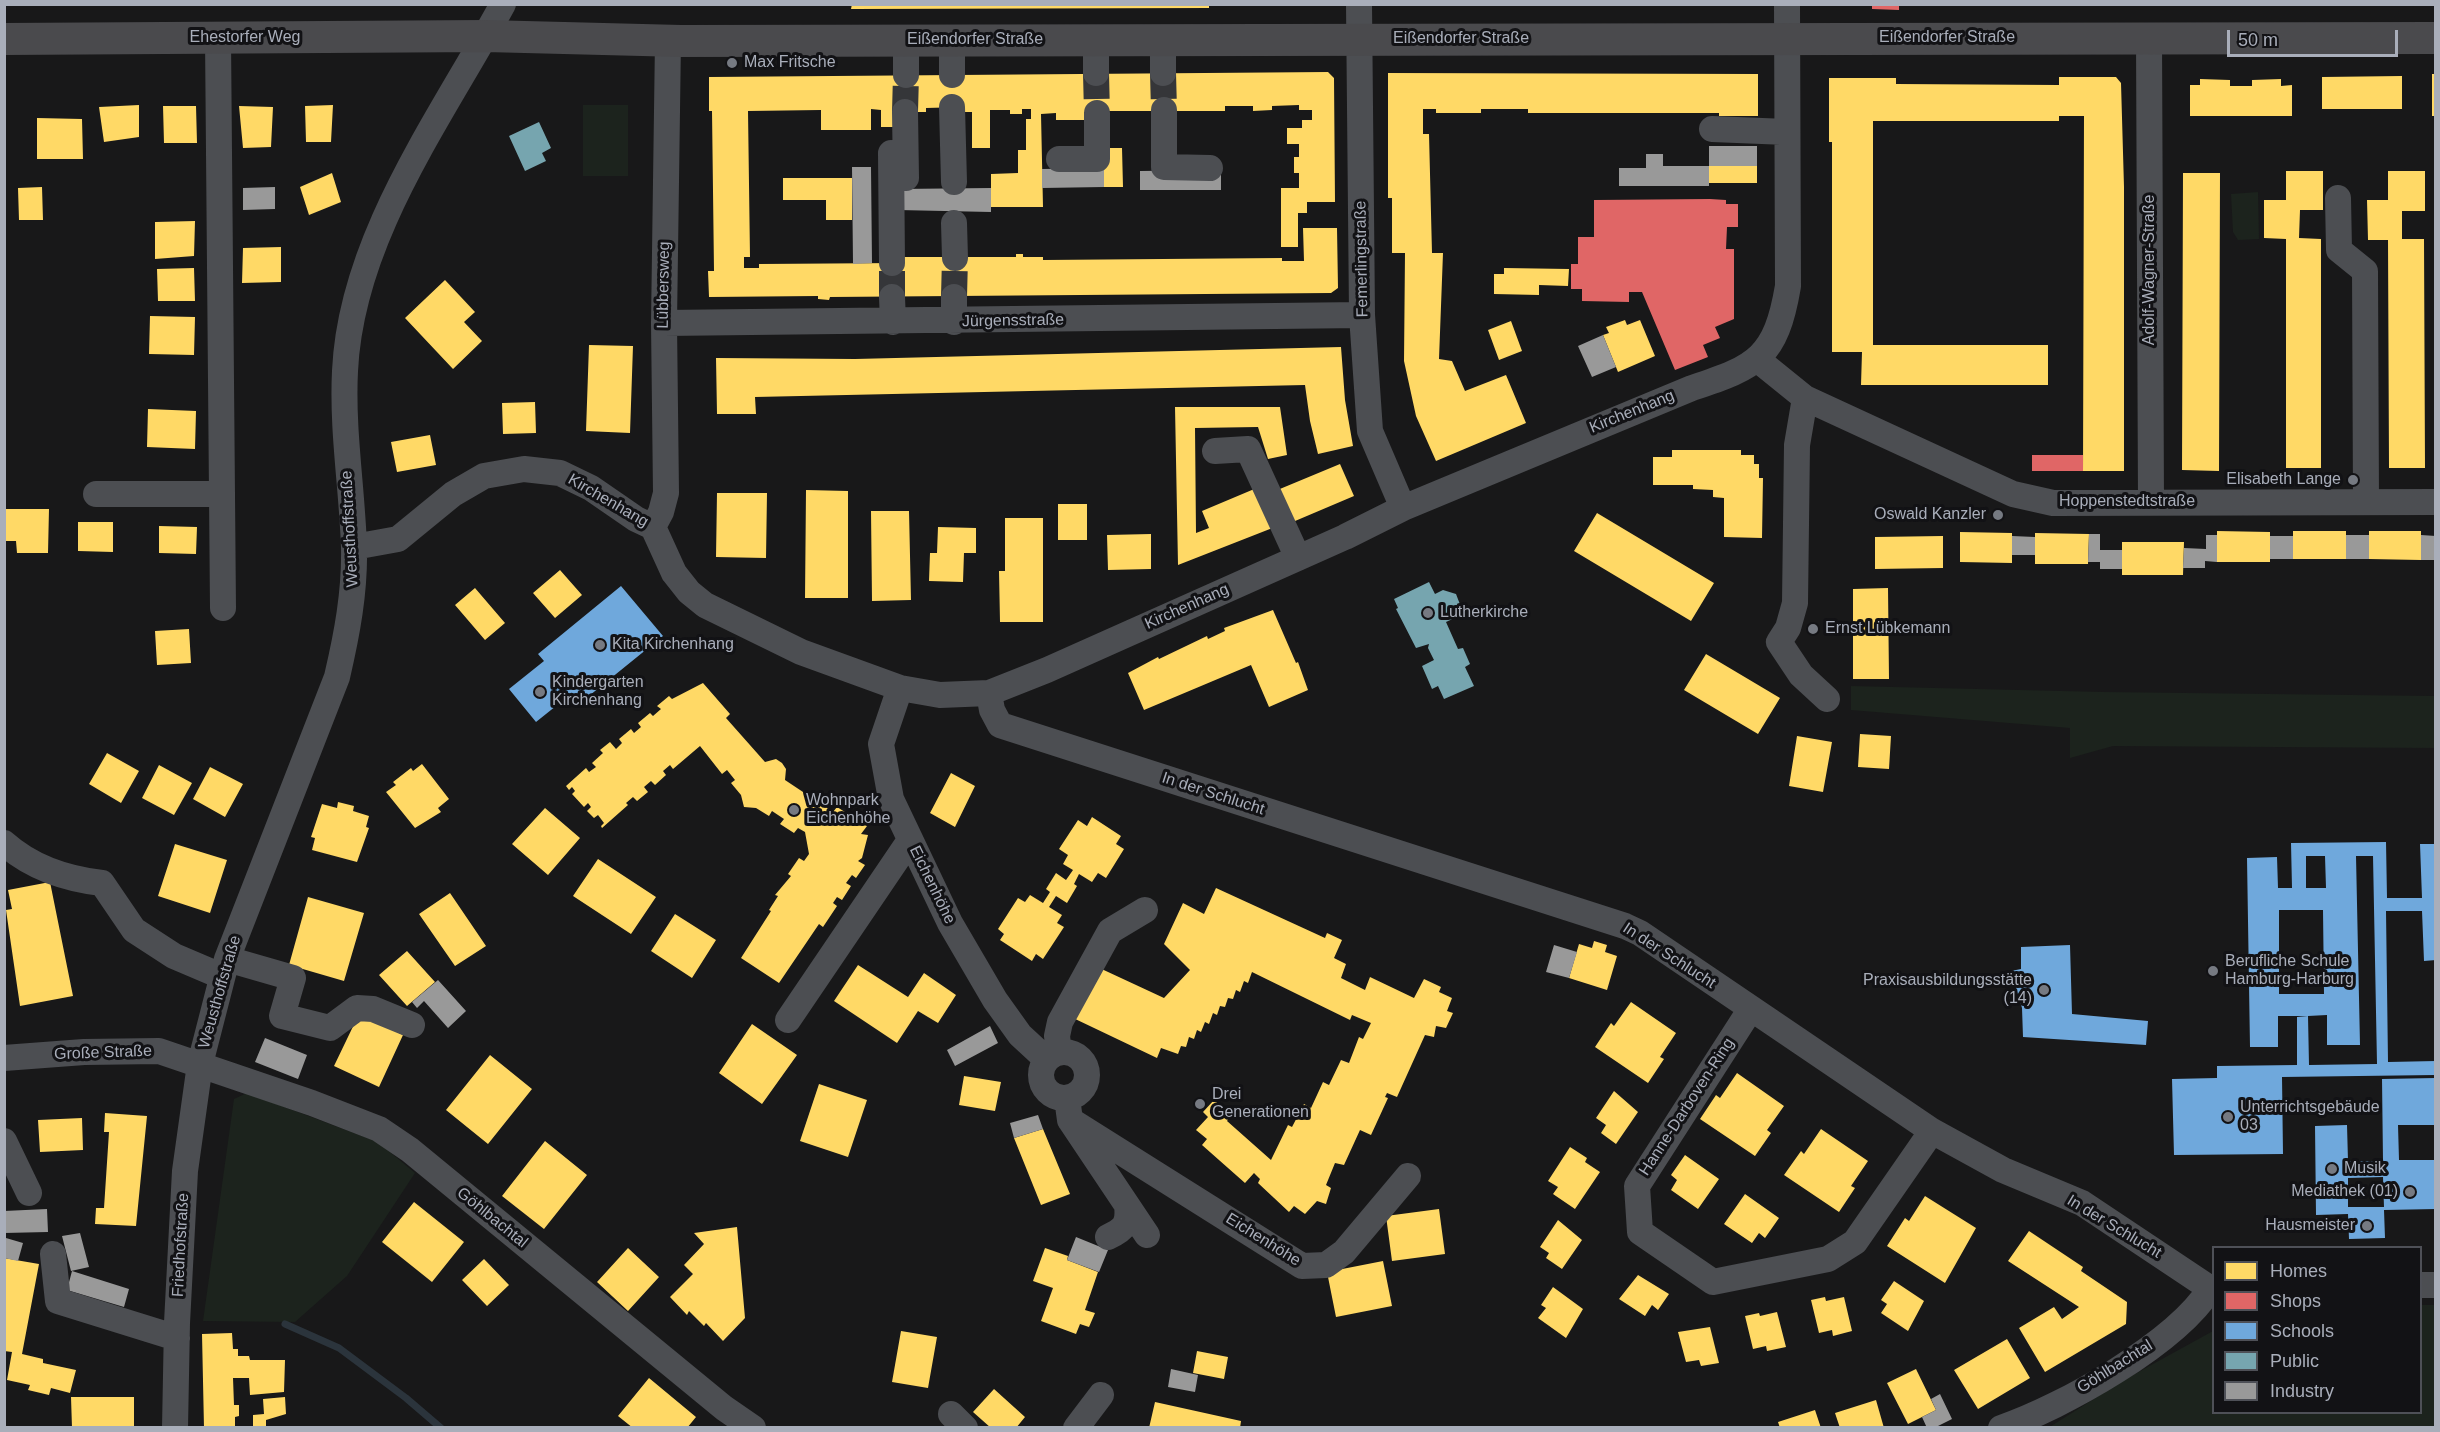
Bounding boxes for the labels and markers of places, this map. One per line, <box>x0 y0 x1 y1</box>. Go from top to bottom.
place label: Max Fritsche <box>744 53 836 73</box>
marker: Max Fritsche <box>725 56 739 70</box>
place label: Elisabeth Lange <box>2226 470 2341 490</box>
marker: Elisabeth Lange <box>2346 473 2360 487</box>
place label: Oswald Kanzler <box>1874 505 1986 525</box>
marker: Oswald Kanzler <box>1991 508 2005 522</box>
place label: Lutherkirche <box>1440 603 1528 623</box>
marker: Lutherkirche <box>1421 606 1435 620</box>
place label: Ernst Lübkemann <box>1825 619 1950 639</box>
marker: Ernst Lübkemann <box>1806 622 1820 636</box>
place label: Kita Kirchenhang <box>612 635 734 655</box>
marker: Kita Kirchenhang <box>593 638 607 652</box>
place label: Kindergarten Kirchenhang <box>552 673 644 711</box>
marker: Kindergarten Kirchenhang <box>533 685 547 699</box>
place label: Wohnpark Eichenhöhe <box>806 791 891 829</box>
marker: Wohnpark Eichenhöhe <box>787 803 801 817</box>
place label: Berufliche Schule Hamburg-Harburg <box>2225 952 2354 990</box>
marker: Berufliche Schule Hamburg-Harburg <box>2206 964 2220 978</box>
place label: Praxisausbildungsstätte (14) <box>1863 971 2032 1009</box>
marker: Praxisausbildungsstätte (14) <box>2037 983 2051 997</box>
place label: Drei Generationen <box>1212 1085 1309 1123</box>
marker: Drei Generationen <box>1193 1097 1207 1111</box>
place label: Unterrichtsgebäude 03 <box>2240 1098 2380 1136</box>
marker: Unterrichtsgebäude 03 <box>2221 1110 2235 1124</box>
place label: Musik <box>2344 1159 2386 1179</box>
marker: Musik <box>2325 1162 2339 1176</box>
place label: Mediathek (01) <box>2291 1182 2398 1202</box>
marker: Mediathek (01) <box>2403 1185 2417 1199</box>
place label: Hausmeister <box>2265 1216 2355 1236</box>
marker: Hausmeister <box>2360 1219 2374 1233</box>

